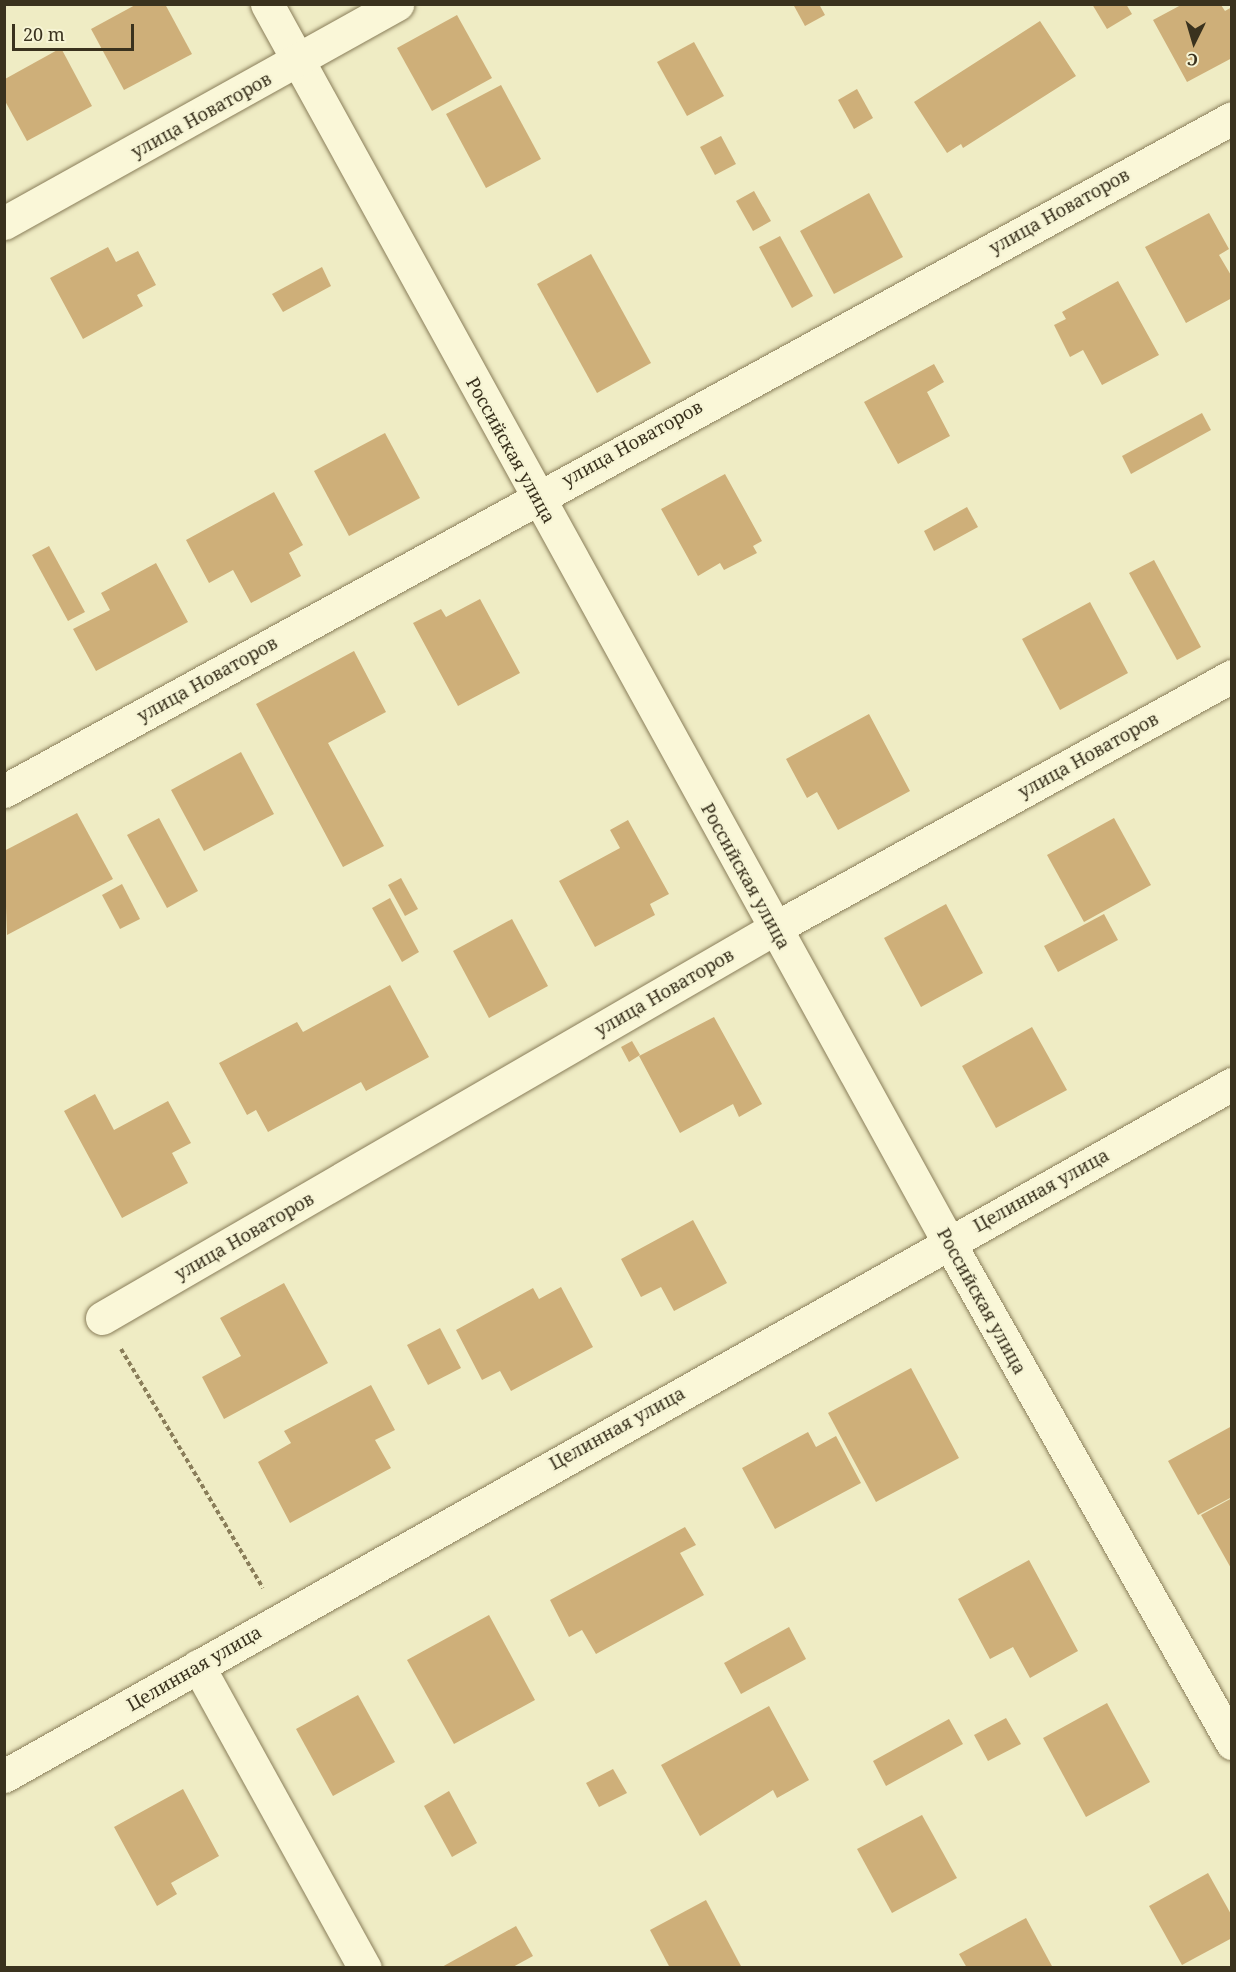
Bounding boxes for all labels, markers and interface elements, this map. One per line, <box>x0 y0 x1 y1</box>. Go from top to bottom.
scale bar <box>15 12 136 50</box>
north arrow <box>1164 12 1224 72</box>
text: 20 m <box>23 22 65 46</box>
text: С <box>1186 49 1199 71</box>
street label: улица Новаторов <box>127 68 275 162</box>
street label: улица Новаторов <box>985 164 1133 258</box>
street label: Российская улица <box>462 373 560 527</box>
street label: улица Новаторов <box>558 396 706 490</box>
street label: улица Новаторов <box>133 632 281 726</box>
street label: улица Новаторов <box>1014 708 1162 802</box>
street label: Российская улица <box>697 799 795 953</box>
street label: улица Новаторов <box>591 943 737 1041</box>
street label: Целинная улица <box>969 1144 1113 1236</box>
street label: улица Новаторов <box>171 1187 317 1285</box>
street label: Российская улица <box>933 1224 1031 1378</box>
street label: Целинная улица <box>545 1382 689 1474</box>
street label: Целинная улица <box>123 1621 265 1715</box>

